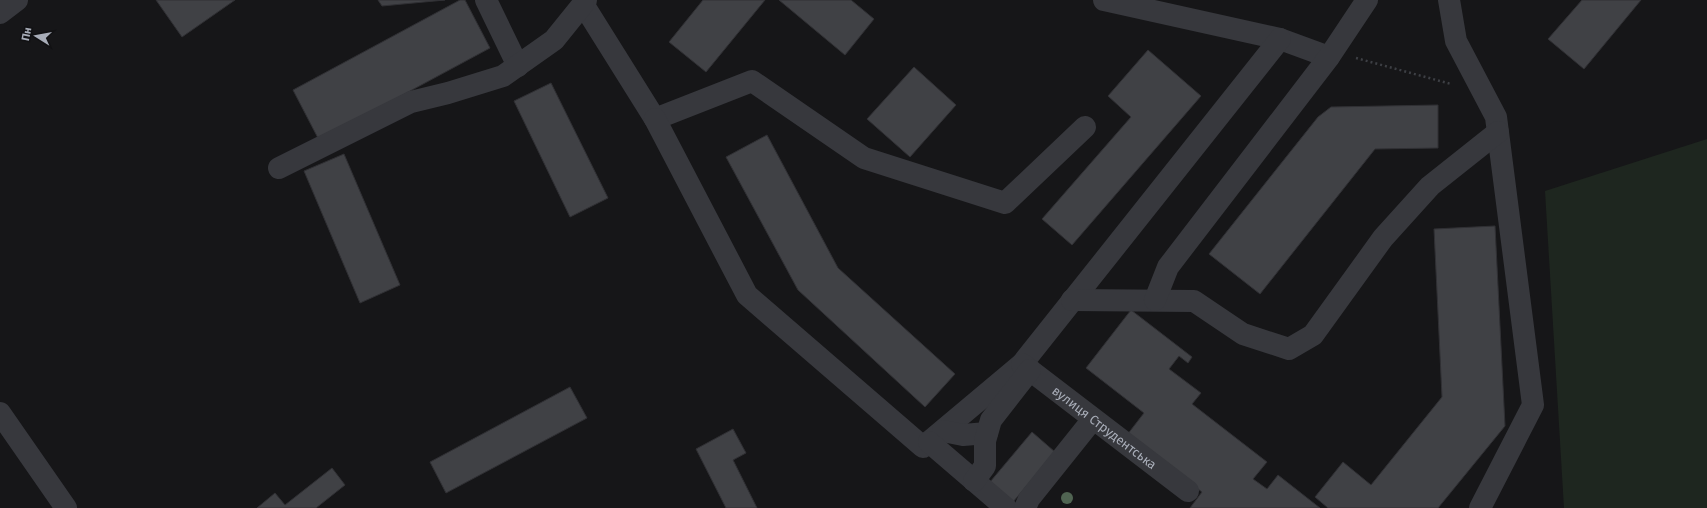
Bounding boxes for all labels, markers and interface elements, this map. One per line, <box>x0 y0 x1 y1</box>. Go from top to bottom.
north arrow <box>16 16 56 56</box>
text: Пн <box>19 26 34 42</box>
street label: вулиця Струдентська <box>1049 383 1160 472</box>

